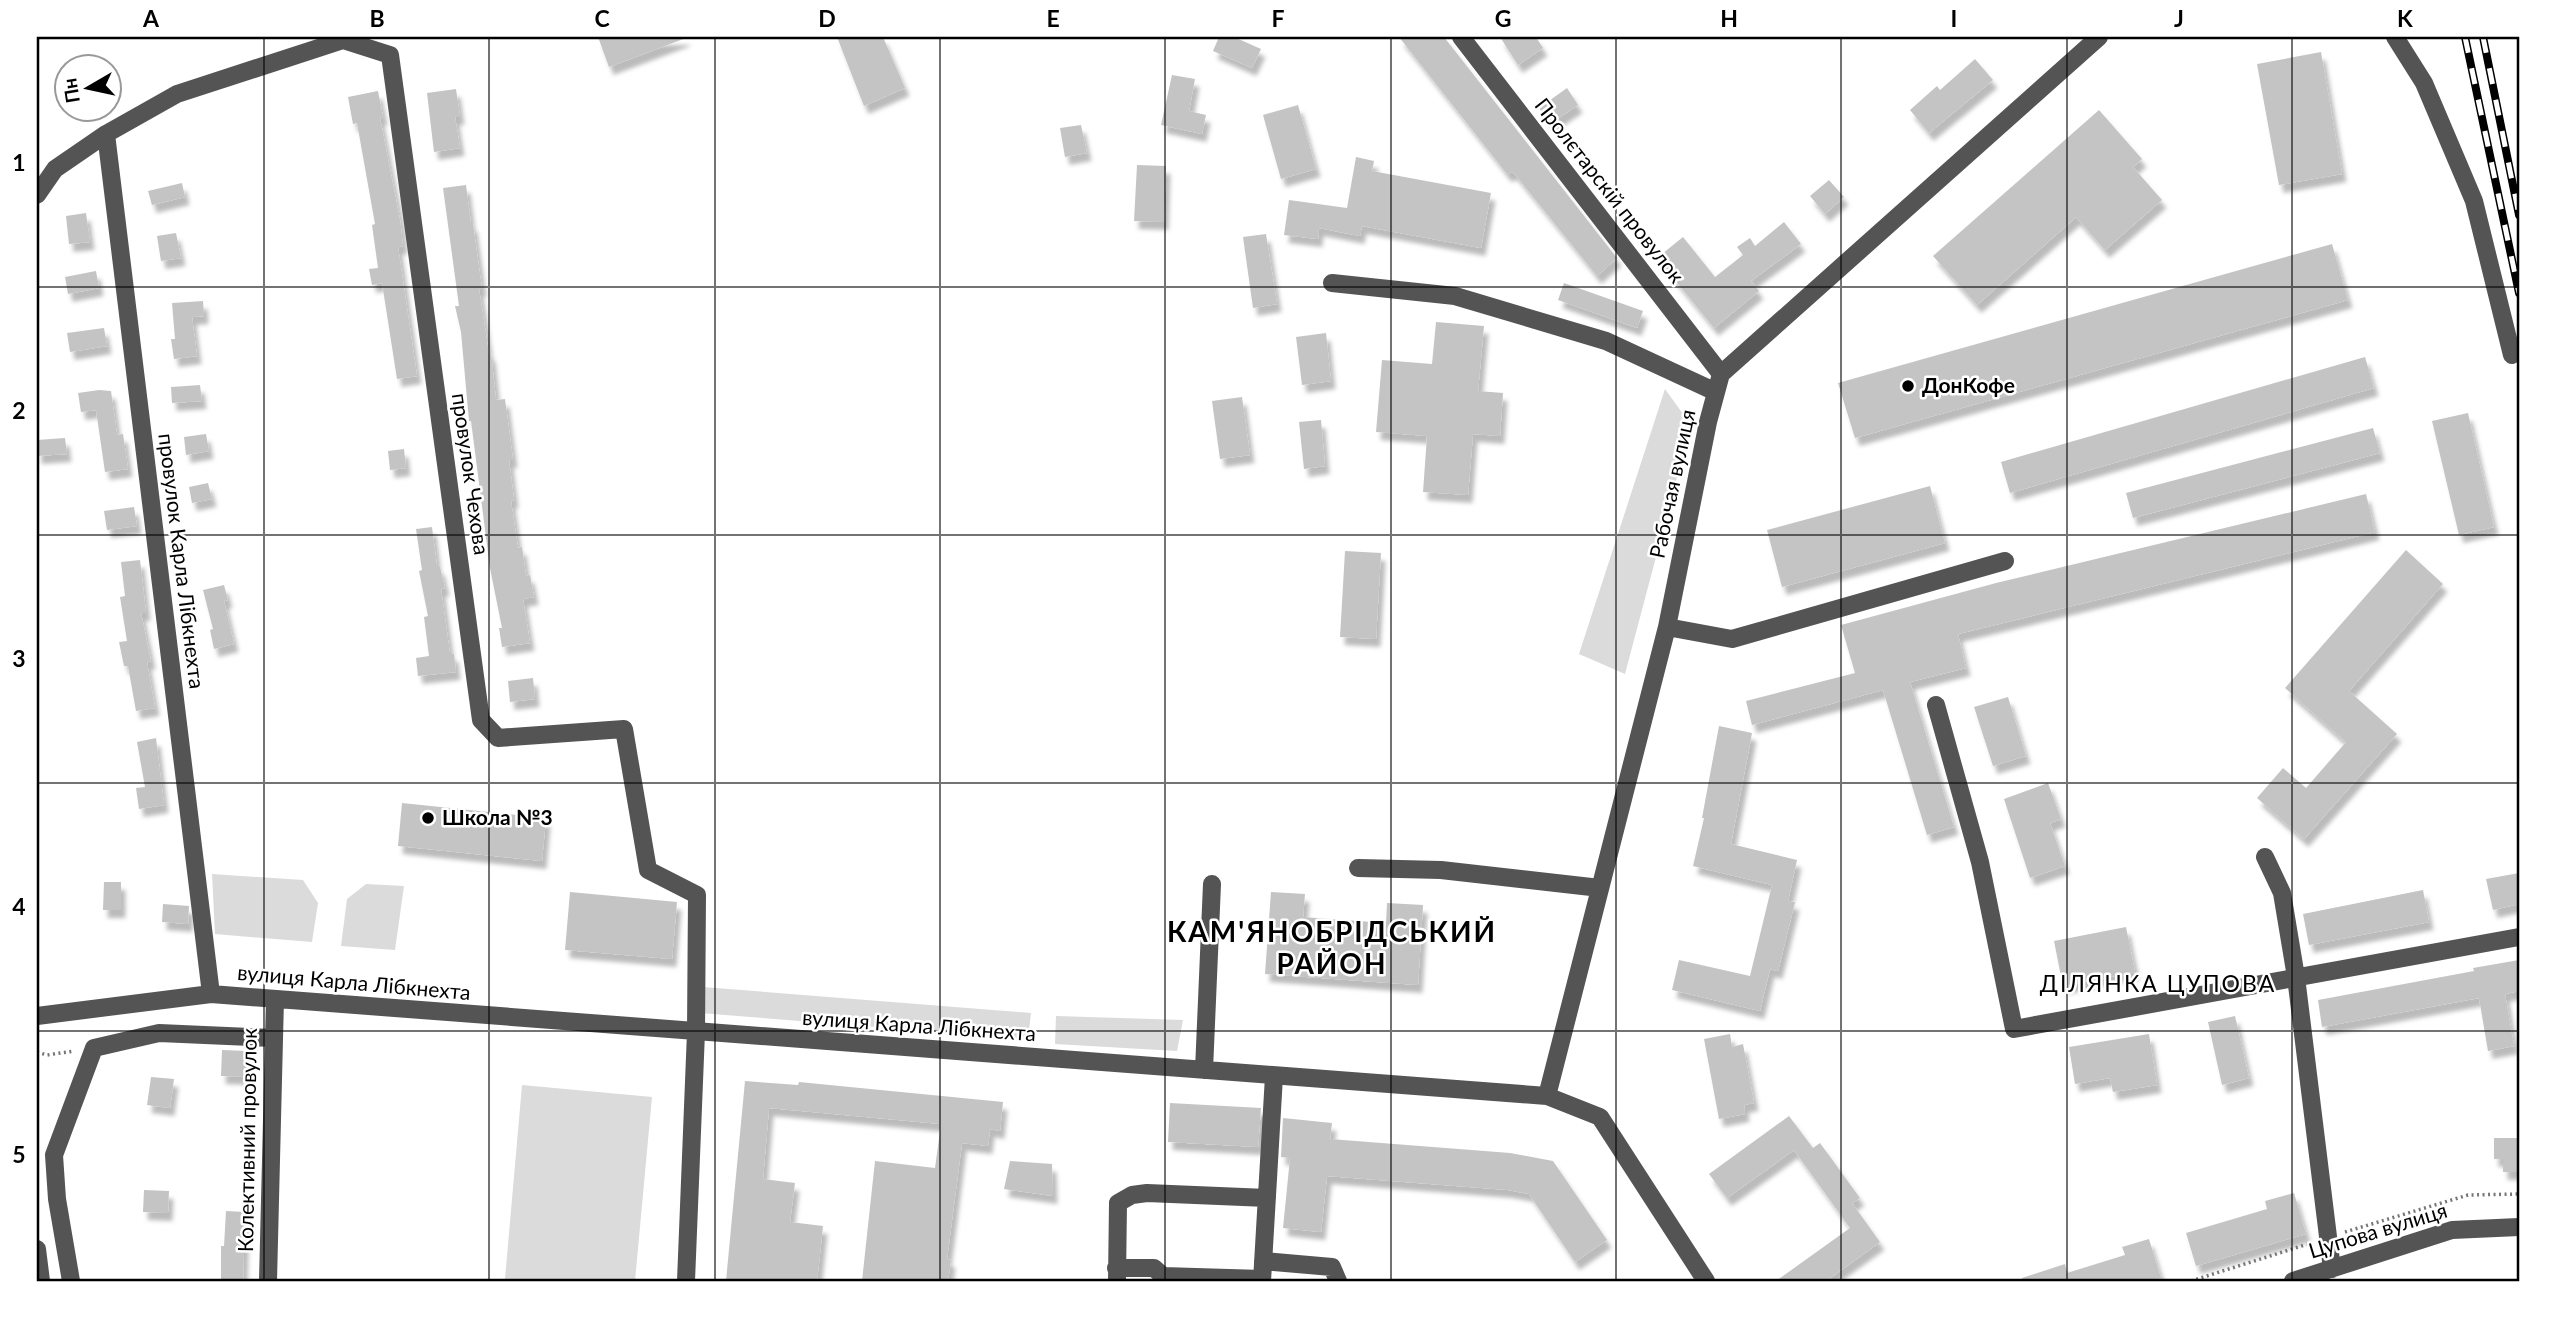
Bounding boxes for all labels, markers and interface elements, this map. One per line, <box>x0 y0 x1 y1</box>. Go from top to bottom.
text: A <box>142 4 160 32</box>
text: B <box>369 4 385 32</box>
text: C <box>594 4 610 32</box>
text: D <box>818 4 836 32</box>
text: E <box>1046 4 1060 32</box>
text: F <box>1271 4 1285 32</box>
text: G <box>1495 4 1511 32</box>
text: H <box>1720 4 1738 32</box>
text: I <box>1951 4 1957 32</box>
text: J <box>2174 4 2184 32</box>
text: K <box>2397 4 2413 32</box>
north arrow <box>52 52 122 122</box>
text: Пн <box>57 77 84 105</box>
street label: Пролєтарскій провулок <box>1530 93 1690 288</box>
text: 1 <box>12 148 26 176</box>
place label: ДонКофе <box>1922 372 2015 397</box>
marker: ДонКофе <box>1900 378 1916 394</box>
street label: провулок Чехова <box>448 391 495 556</box>
text: 2 <box>12 396 26 424</box>
street label: Рабочая вулиця <box>1644 407 1699 560</box>
street label: провулок Карла Лібкнехта <box>154 432 211 690</box>
text: 3 <box>12 644 26 672</box>
place label: Школа №3 <box>442 804 553 829</box>
marker: Школа №3 <box>420 810 436 826</box>
text: 4 <box>12 892 26 920</box>
district label: КАМ'ЯНОБРІДСЬКИЙ РАЙОН <box>1167 914 1497 980</box>
street label: вулиця Карла Лібкнехта <box>236 959 472 1004</box>
district label: ДІЛЯНКА ЦУПОВА <box>2040 969 2276 997</box>
street label: вулиця Карла Лібкнехта <box>801 1004 1037 1045</box>
street label: Колективний провулок <box>232 1028 261 1252</box>
text: 5 <box>12 1140 26 1168</box>
street label: Цупова вулиця <box>2305 1197 2450 1263</box>

